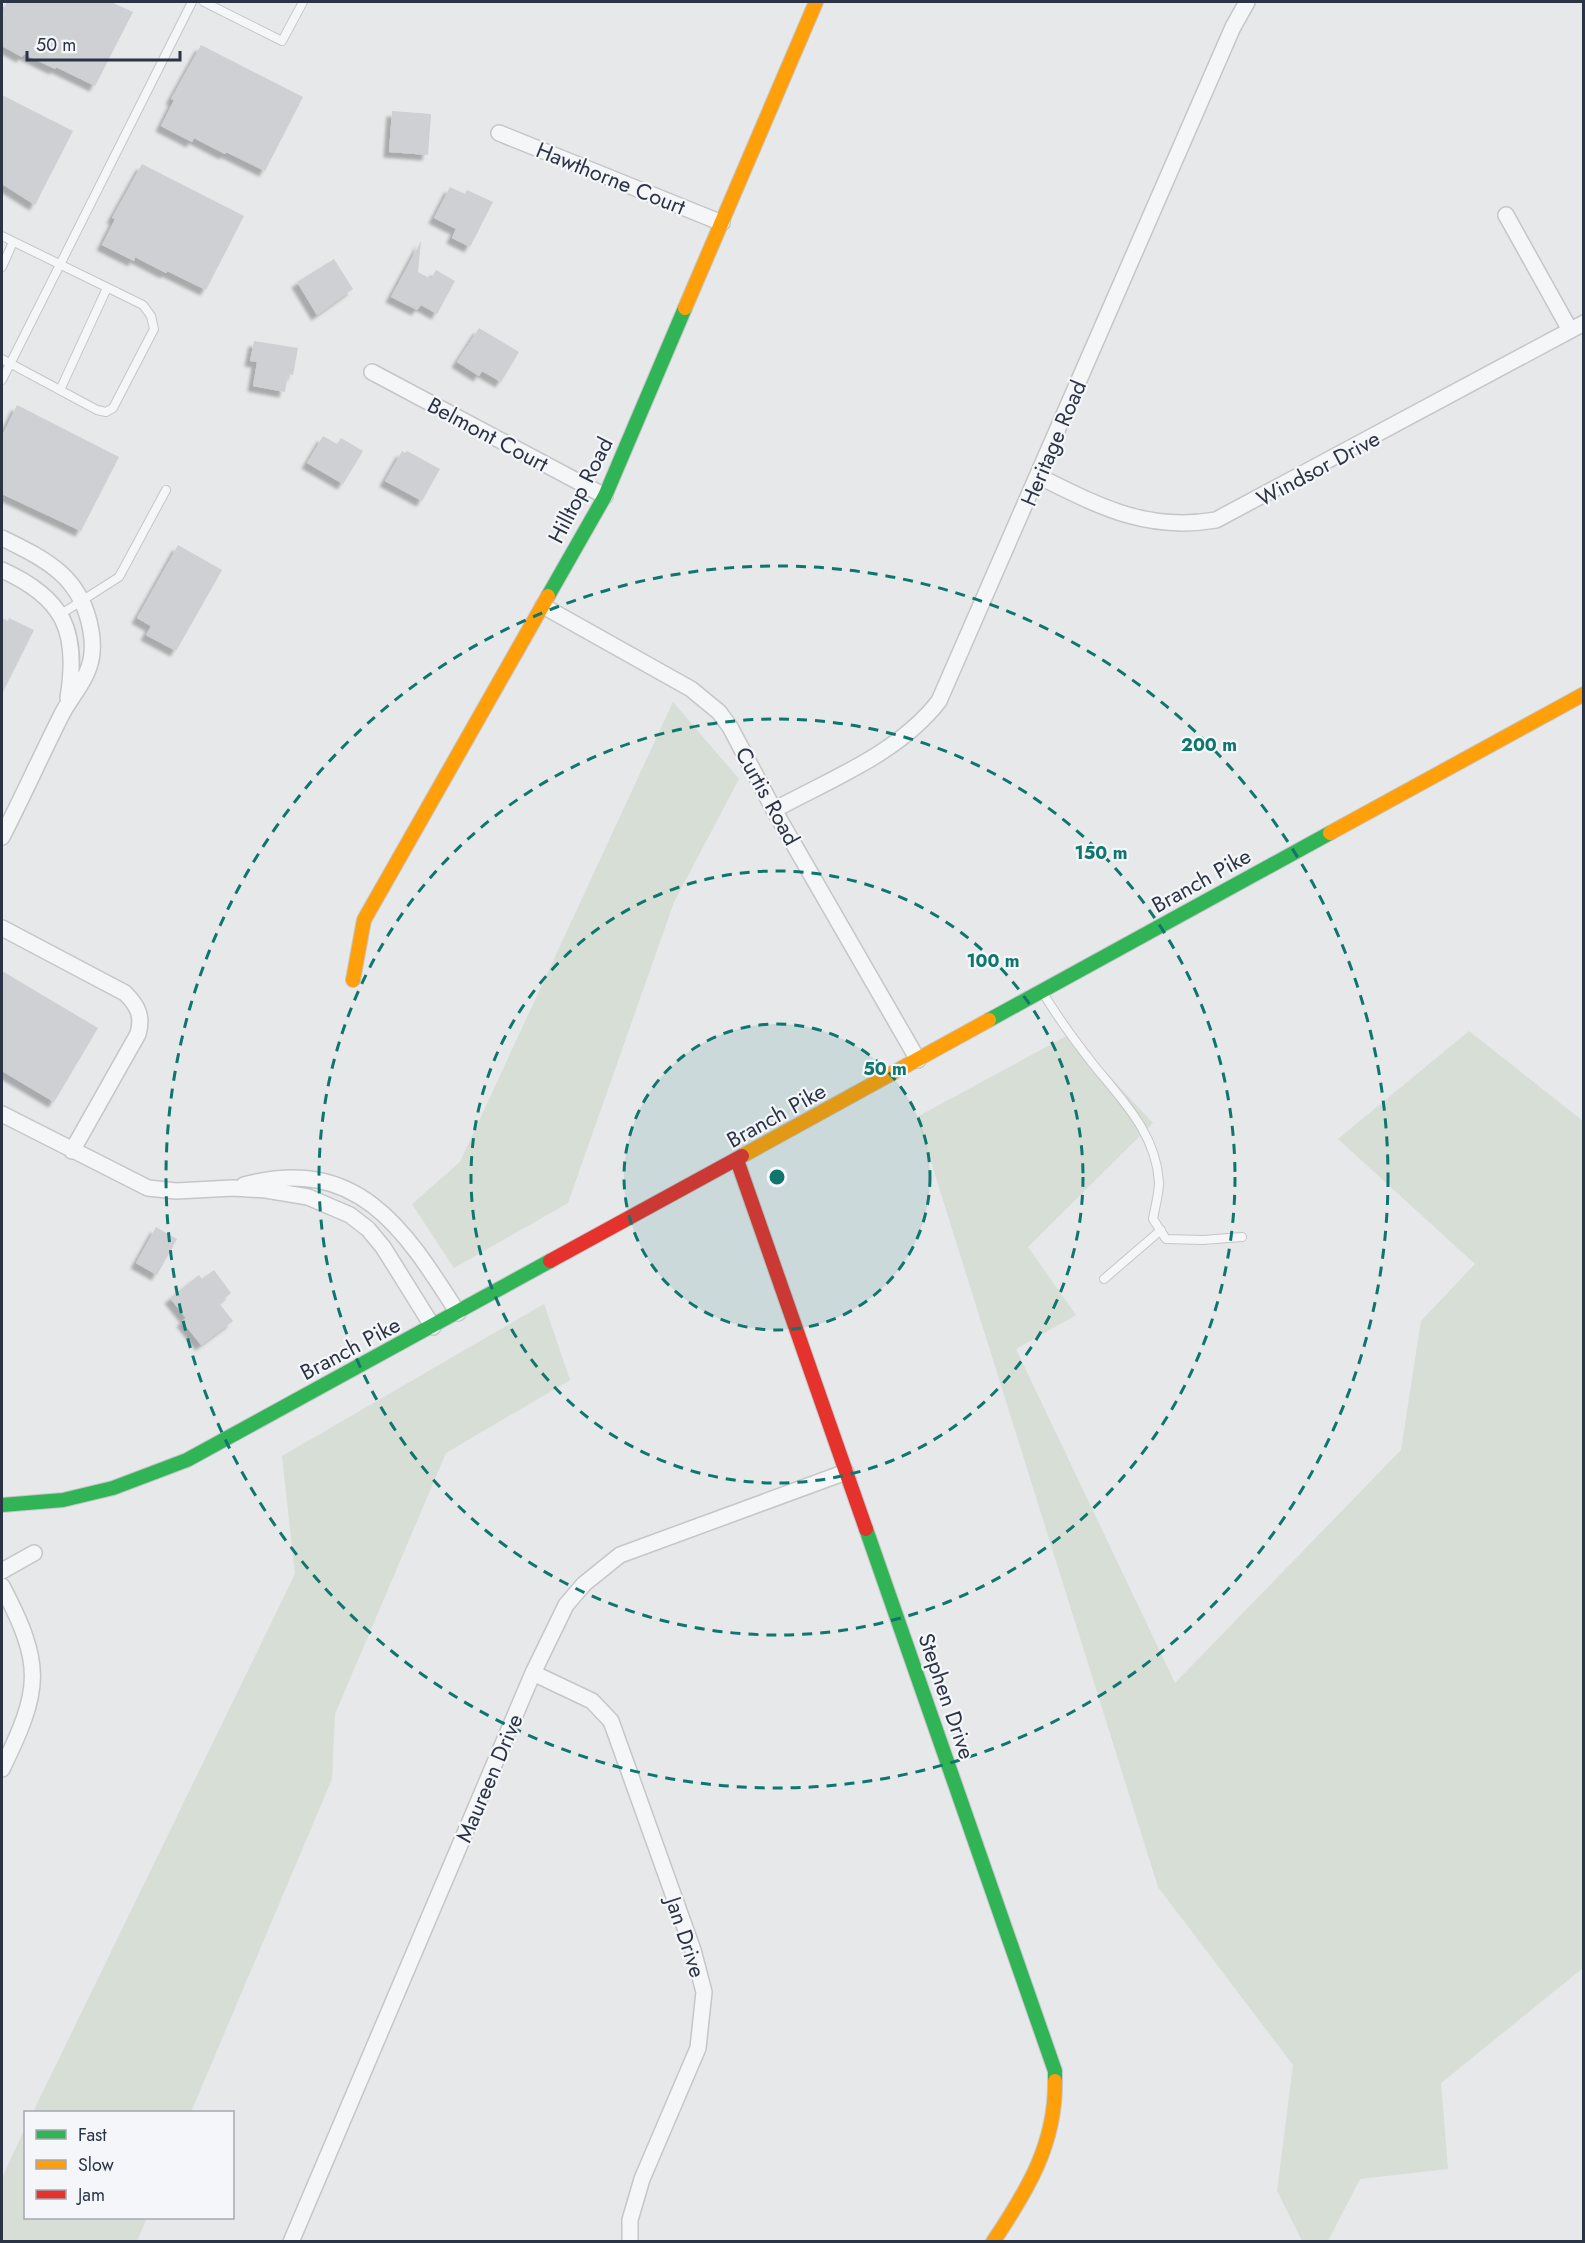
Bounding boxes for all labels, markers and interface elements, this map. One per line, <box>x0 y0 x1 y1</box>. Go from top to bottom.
scale bar <box>27 24 180 62</box>
text: 50 m <box>36 32 76 58</box>
street label: Hawthorne Court <box>532 133 691 223</box>
street label: Heritage Road <box>1012 375 1094 511</box>
street label: Belmont Court <box>422 389 555 480</box>
street label: Windsor Drive <box>1251 422 1385 514</box>
street label: Hilltop Road <box>540 431 620 549</box>
text: 200 m <box>1181 732 1237 758</box>
street label: Curtis Road <box>728 741 808 851</box>
text: 150 m <box>1075 840 1127 866</box>
street label: Branch Pike <box>1146 840 1256 920</box>
text: 100 m <box>966 948 1020 974</box>
text: 50 m <box>863 1056 907 1082</box>
street label: Branch Pike <box>721 1075 831 1155</box>
centre of rings <box>767 1167 787 1187</box>
street label: Branch Pike <box>294 1308 406 1388</box>
street label: Stephen Drive <box>911 1629 983 1763</box>
street label: Maureen Drive <box>448 1709 530 1847</box>
street label: Jan Drive <box>657 1890 714 1981</box>
legend <box>24 2111 234 2219</box>
text: Fast <box>78 2122 107 2148</box>
text: Slow <box>78 2152 115 2178</box>
text: Jam <box>76 2182 105 2208</box>

